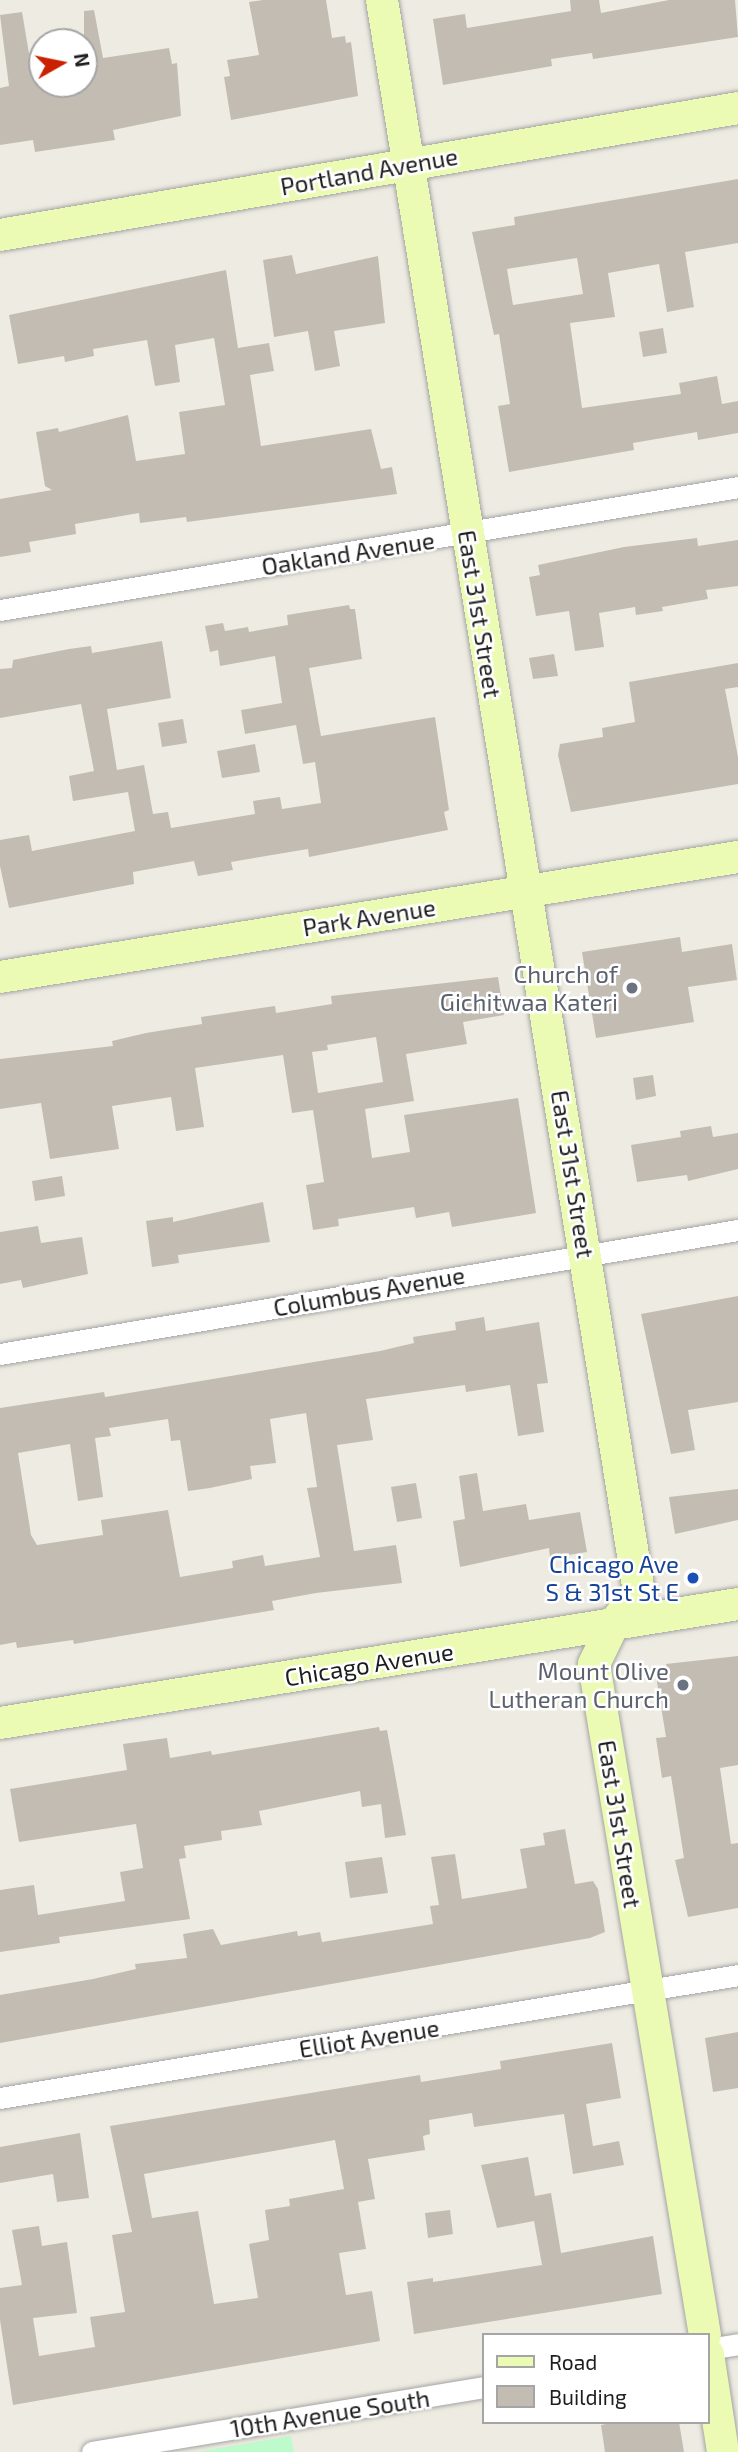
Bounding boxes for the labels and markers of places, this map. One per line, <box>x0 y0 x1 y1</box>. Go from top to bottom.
place label: Church of Gichitwaa Kateri <box>440 960 618 1016</box>
marker: Church of Gichitwaa Kateri <box>624 980 640 996</box>
place label: Chicago Ave S & 31st St E <box>545 1550 679 1606</box>
marker: Chicago Ave S & 31st St E <box>685 1570 701 1586</box>
place label: Mount Olive Lutheran Church <box>489 1657 669 1713</box>
marker: Mount Olive Lutheran Church <box>675 1677 691 1693</box>

